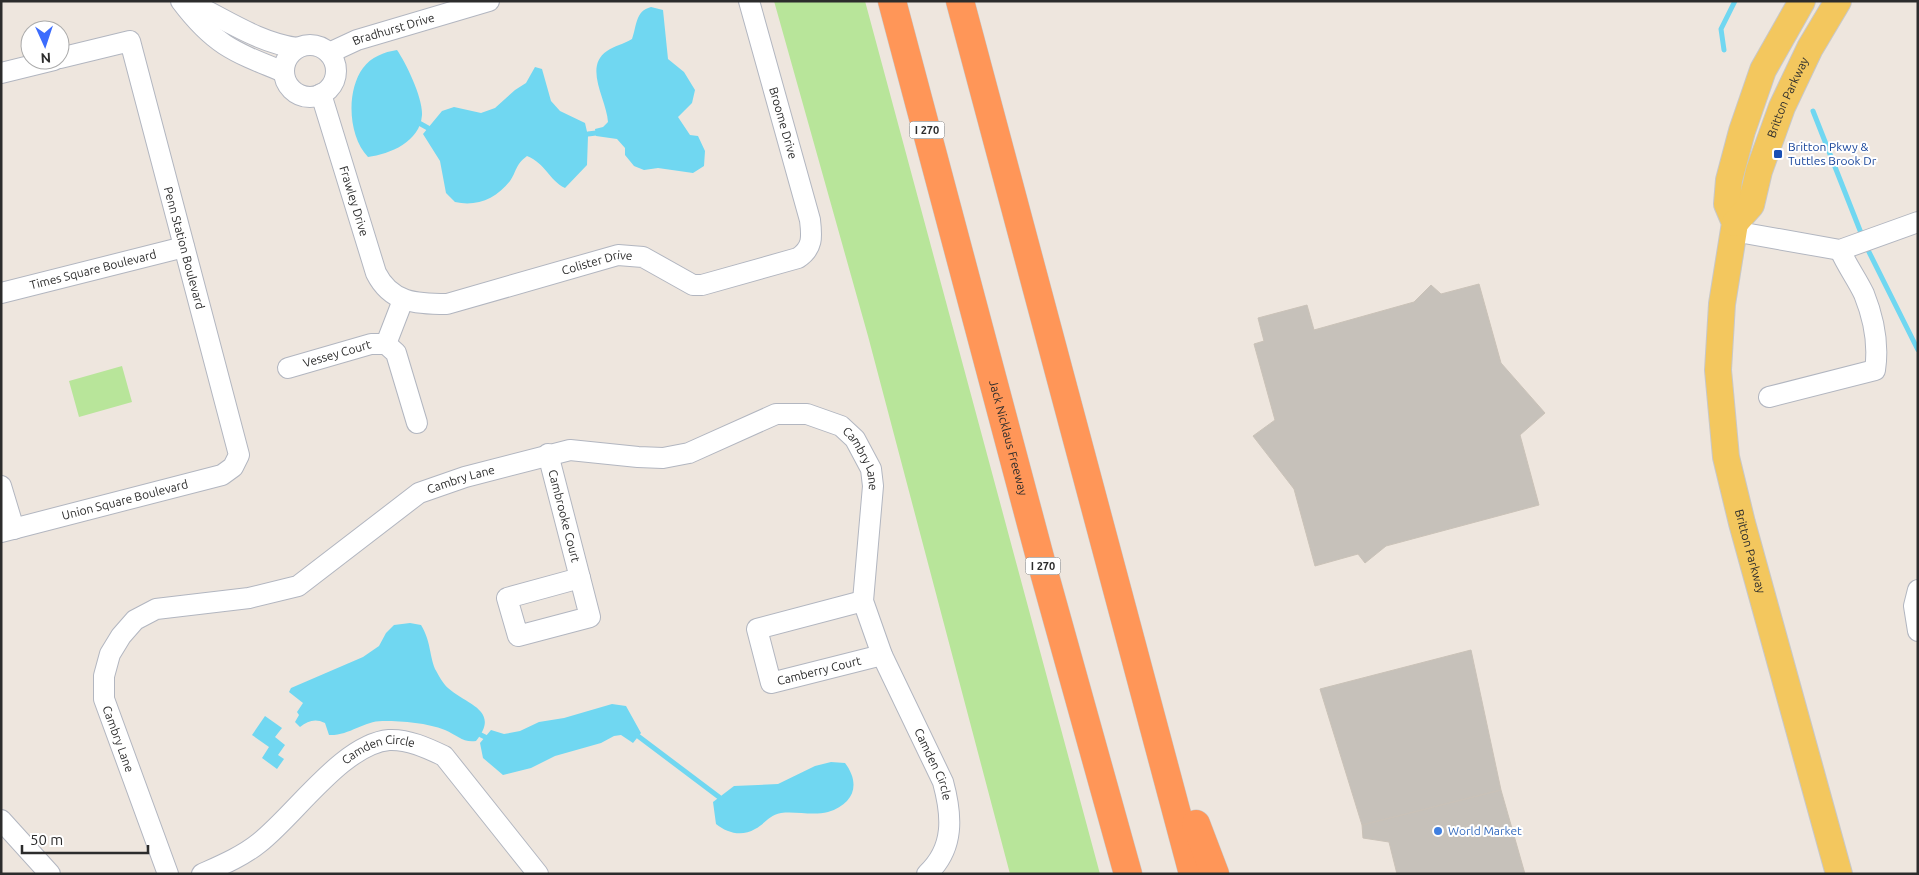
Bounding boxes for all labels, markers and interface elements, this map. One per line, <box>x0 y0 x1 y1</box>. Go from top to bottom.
street label: Bradhurst Drive <box>350 10 436 47</box>
north arrow <box>20 20 70 70</box>
text: N <box>40 50 51 66</box>
street label: Britton Parkway <box>1765 55 1811 139</box>
street label: Broome Drive <box>767 85 800 160</box>
road number: I 270 <box>910 122 944 138</box>
place label: Britton Pkwy & Tuttles Brook Dr <box>1788 140 1877 167</box>
marker: Britton Pkwy & Tuttles Brook Dr <box>1772 148 1784 160</box>
street label: Frawley Drive <box>337 164 371 238</box>
street label: Penn Station Boulevard <box>162 185 207 311</box>
street label: Times Square Boulevard <box>28 247 158 292</box>
street label: Colister Drive <box>560 248 633 277</box>
street label: Vessey Court <box>301 337 373 369</box>
street label: Jack Nicklaus Freeway <box>987 379 1030 497</box>
street label: Cambry Lane <box>840 424 880 491</box>
street label: Cambry Lane <box>425 463 496 496</box>
street label: Cambrooke Court <box>546 468 583 564</box>
street label: Union Square Boulevard <box>60 477 189 522</box>
street label: Britton Parkway <box>1733 508 1768 595</box>
road number: I 270 <box>1026 558 1060 574</box>
street label: Camberry Court <box>776 653 863 687</box>
street label: Cambry Lane <box>100 704 137 774</box>
street label: Camden Circle <box>912 726 954 801</box>
street label: Camden Circle <box>339 733 417 767</box>
scale bar <box>22 822 149 854</box>
place label: World Market <box>1448 824 1522 837</box>
marker: World Market <box>1432 825 1444 837</box>
text: 50 m <box>30 831 63 848</box>

